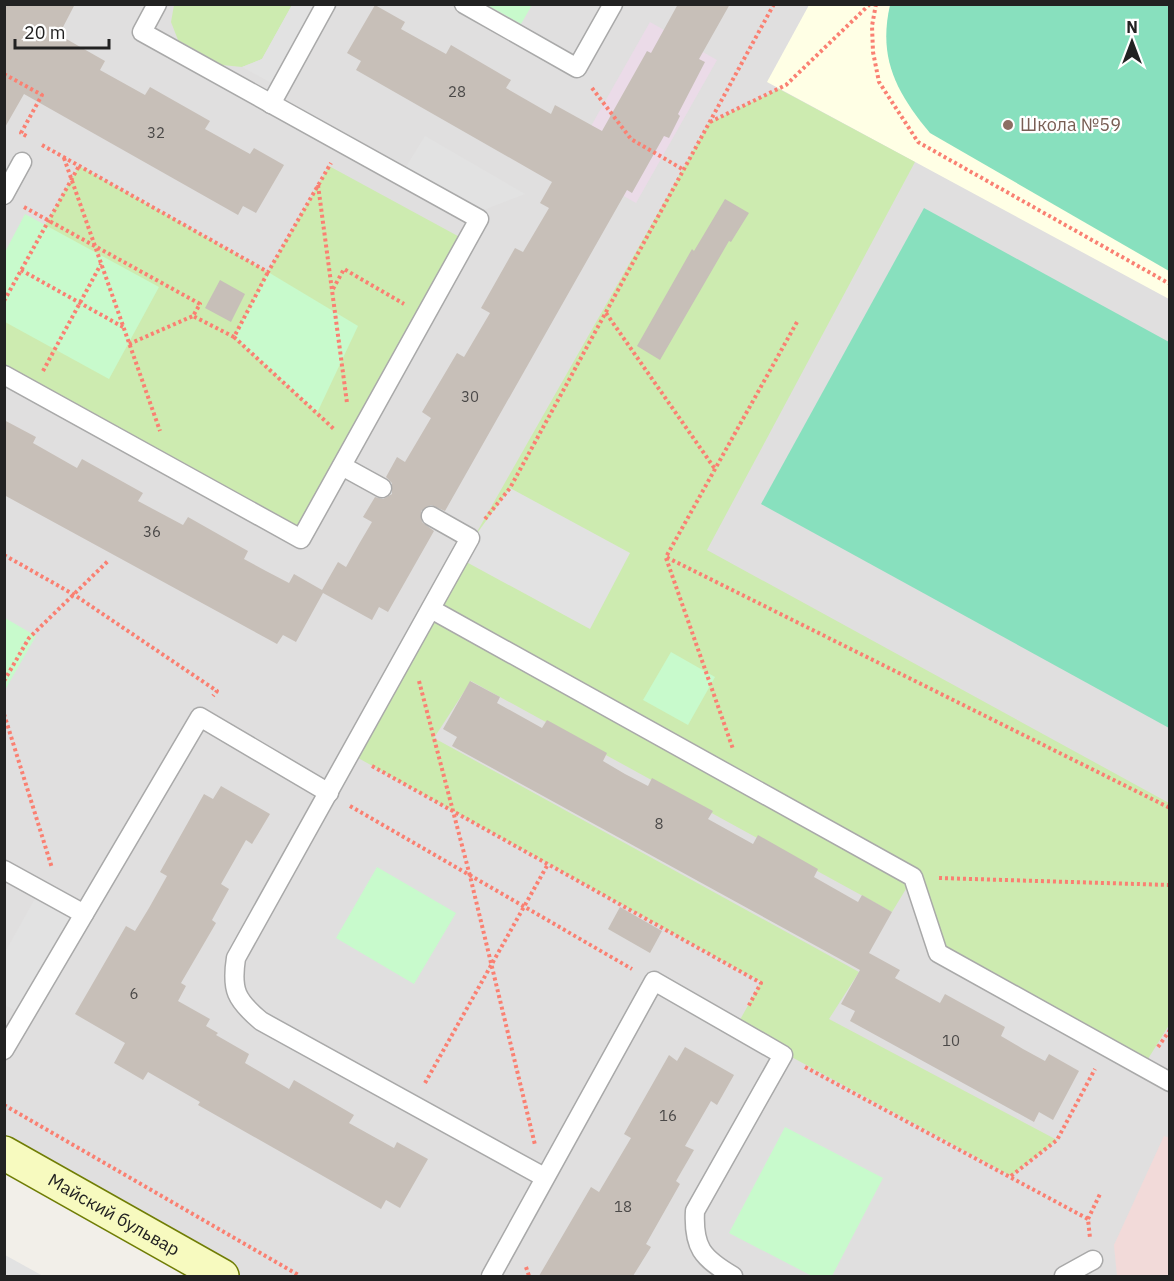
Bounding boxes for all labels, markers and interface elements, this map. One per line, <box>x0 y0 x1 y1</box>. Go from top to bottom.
scale bar <box>15 12 110 50</box>
north arrow <box>1102 12 1162 72</box>
text: N <box>1126 17 1138 37</box>
text: 20 m <box>24 21 66 44</box>
house number: 28 <box>448 82 466 101</box>
place label: Школа №59 <box>1020 113 1121 136</box>
marker: Школа №59 <box>1001 118 1015 132</box>
house number: 32 <box>147 123 165 142</box>
house number: 30 <box>461 387 479 406</box>
house number: 36 <box>143 522 161 541</box>
house number: 8 <box>654 814 664 833</box>
house number: 6 <box>129 984 139 1003</box>
house number: 10 <box>942 1031 960 1050</box>
house number: 16 <box>659 1106 677 1125</box>
street label: Майский бульвар <box>44 1168 184 1261</box>
house number: 18 <box>614 1197 632 1216</box>

